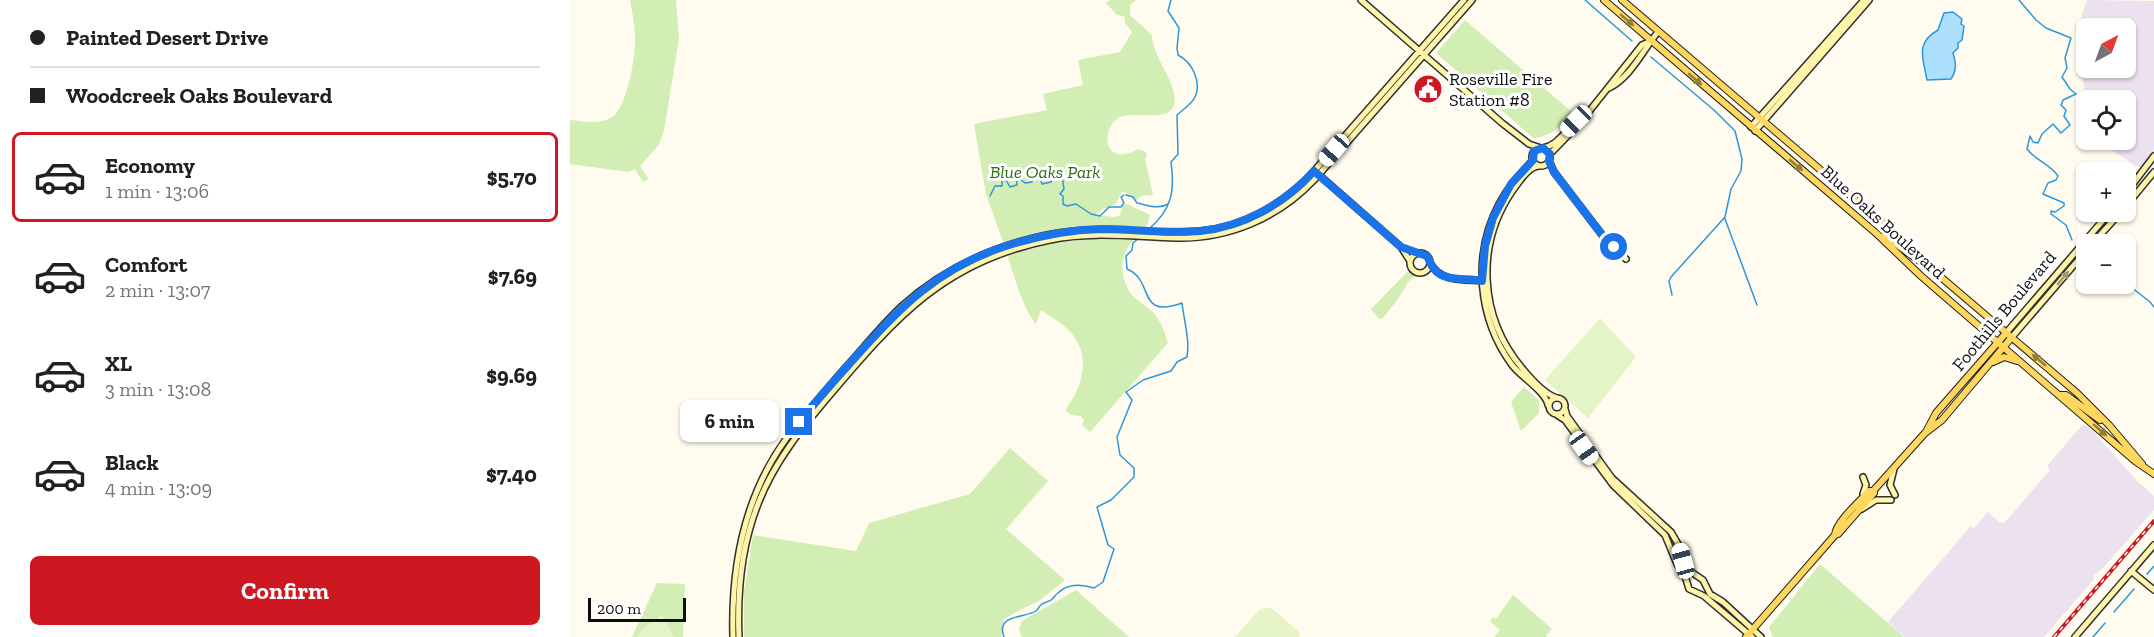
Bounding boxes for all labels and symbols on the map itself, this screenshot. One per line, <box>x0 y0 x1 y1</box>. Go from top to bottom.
one-way arrow <box>1619 13 1634 26</box>
north arrow <box>2076 18 2136 78</box>
place label: Roseville Fire Station #8 <box>1449 68 1553 111</box>
one-way arrow <box>1687 72 1702 85</box>
public building icon: Roseville Fire Station #8 <box>1412 73 1444 105</box>
car <box>1557 102 1595 140</box>
car <box>1315 131 1353 169</box>
one-way arrow <box>1788 158 1803 171</box>
street label: Blue Oaks Boulevard <box>1816 160 1950 284</box>
park label: Blue Oaks Park <box>990 161 1100 183</box>
route start <box>1600 233 1627 260</box>
street label: Foothills Boulevard <box>1947 246 2061 375</box>
one-way arrow <box>2056 271 2069 286</box>
one-way arrow <box>2032 354 2047 367</box>
callout: 6 min <box>679 401 778 443</box>
route end <box>785 408 812 435</box>
one-way arrow <box>2092 424 2108 437</box>
car <box>1566 428 1602 468</box>
car <box>1670 541 1696 581</box>
scale bar <box>588 595 686 622</box>

